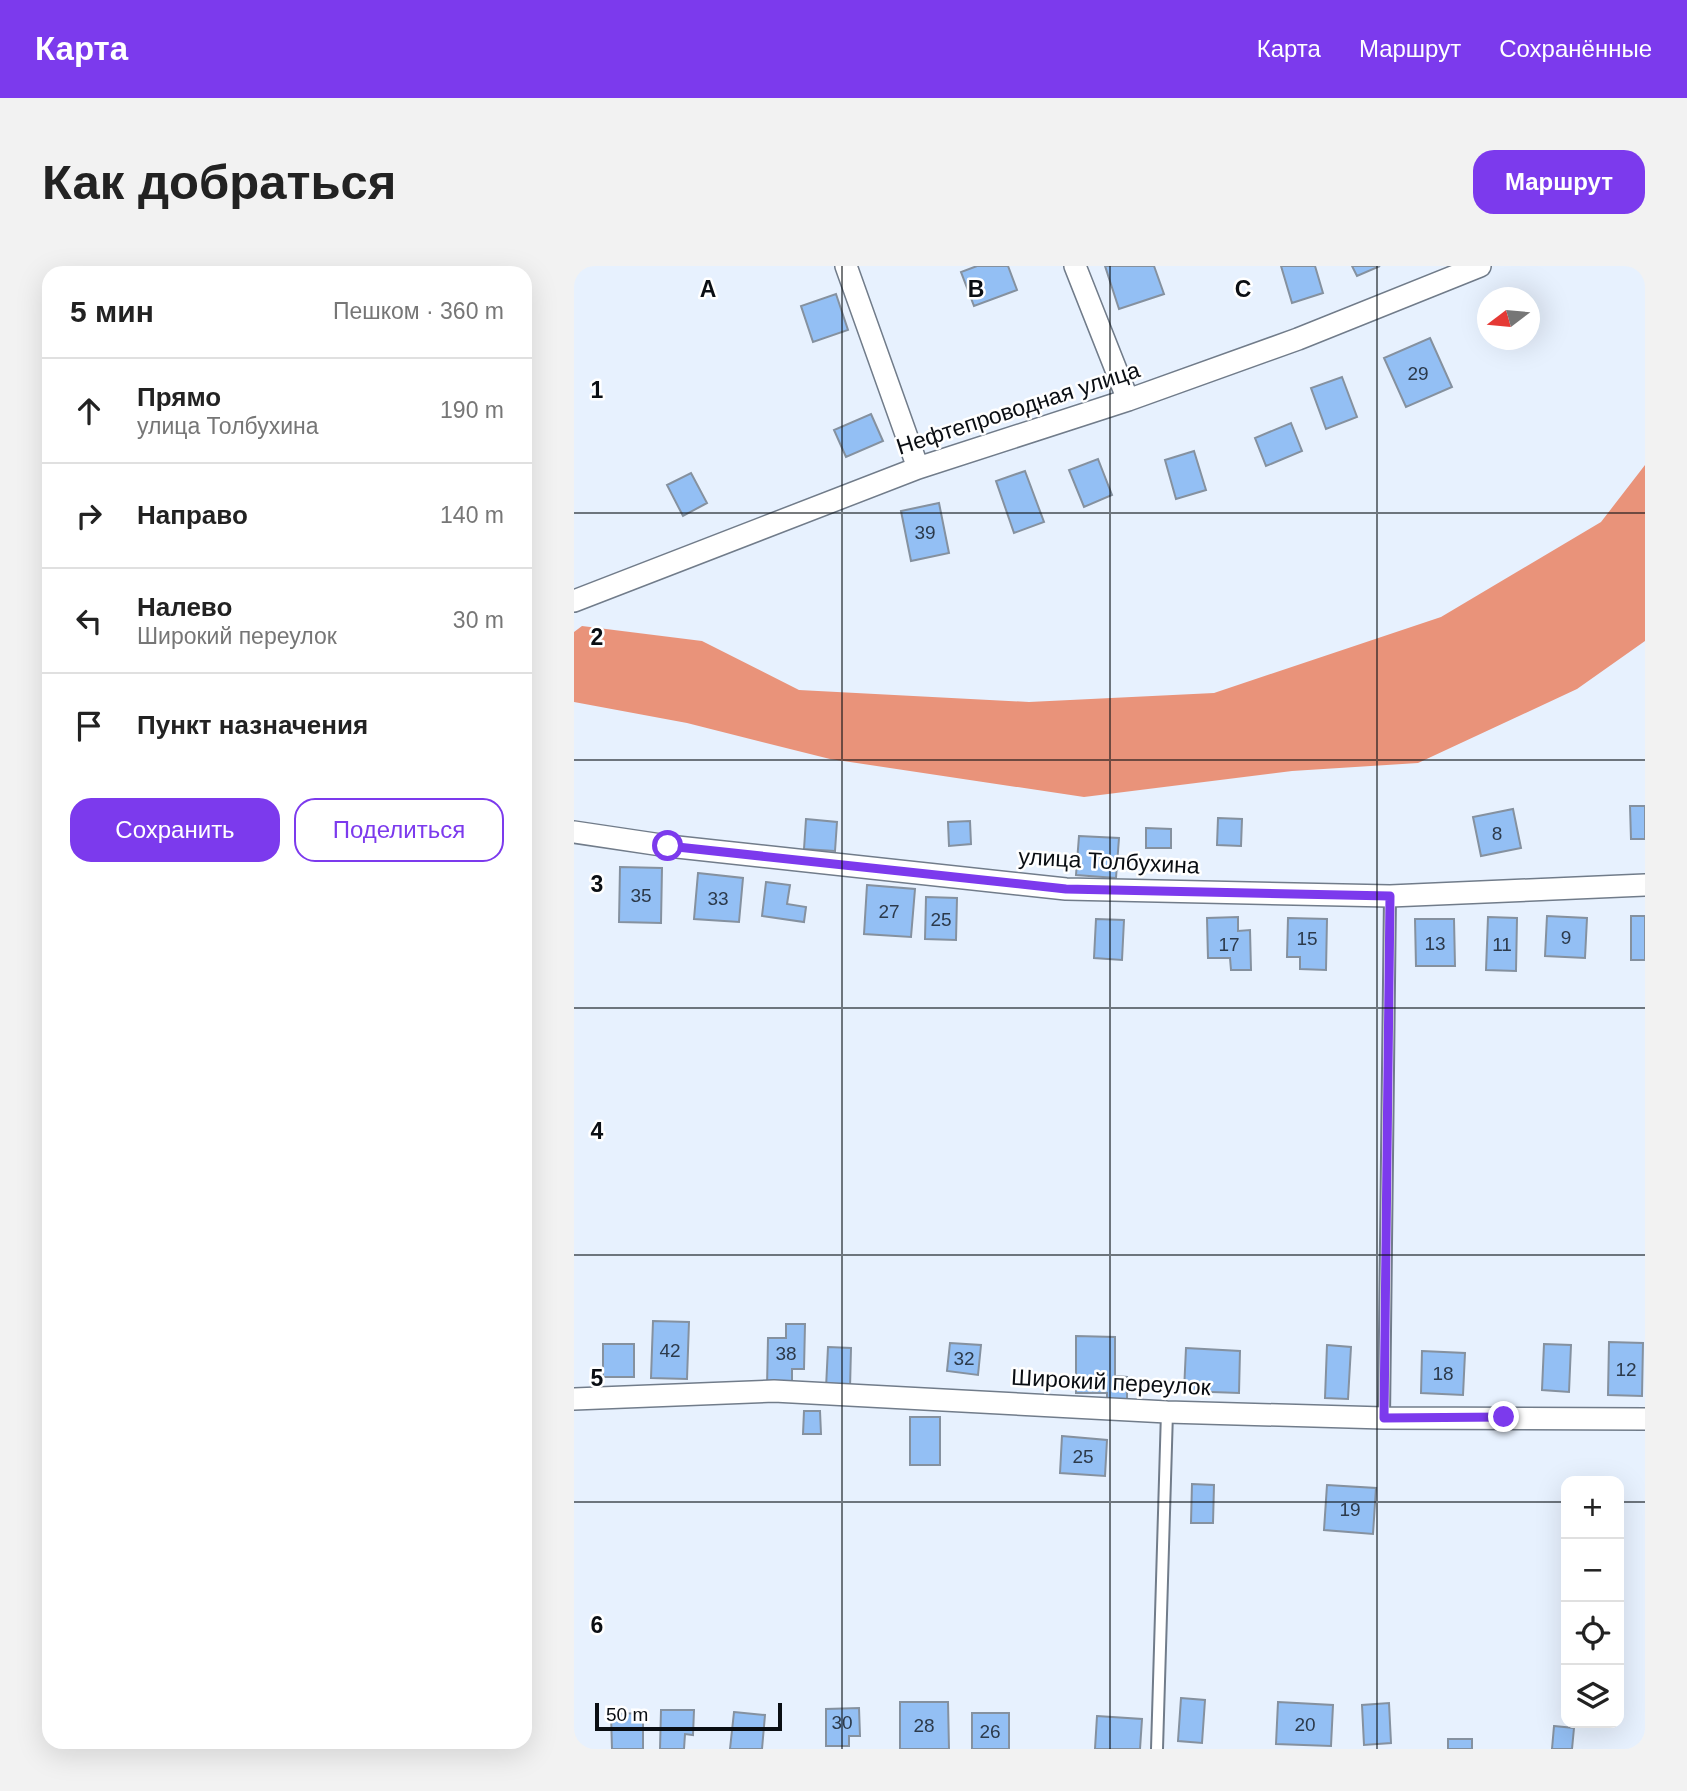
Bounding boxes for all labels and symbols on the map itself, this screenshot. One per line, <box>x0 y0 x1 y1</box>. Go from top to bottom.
text: A <box>700 276 716 302</box>
text: B <box>968 276 984 302</box>
text: C <box>1235 276 1251 302</box>
north arrow <box>1477 287 1540 350</box>
street label: Нефтепроводная улица <box>893 356 1143 460</box>
house number: 29 <box>1407 363 1429 384</box>
text: 1 <box>591 377 604 403</box>
house number: 39 <box>914 522 936 543</box>
text: 2 <box>591 624 603 650</box>
house number: 8 <box>1492 823 1502 844</box>
route start <box>652 830 683 861</box>
street label: улица Толбухина <box>1018 843 1201 879</box>
text: 3 <box>591 871 603 897</box>
house number: 35 <box>630 885 652 906</box>
house number: 33 <box>707 888 729 909</box>
house number: 27 <box>878 901 900 922</box>
house number: 25 <box>930 909 952 930</box>
house number: 9 <box>1561 927 1571 948</box>
house number: 15 <box>1296 928 1318 949</box>
house number: 13 <box>1424 933 1446 954</box>
house number: 17 <box>1218 934 1240 955</box>
house number: 11 <box>1492 934 1512 955</box>
text: 4 <box>591 1118 604 1144</box>
house number: 42 <box>659 1340 681 1361</box>
house number: 38 <box>775 1343 797 1364</box>
house number: 32 <box>953 1348 975 1369</box>
house number: 12 <box>1615 1359 1637 1380</box>
house number: 18 <box>1432 1363 1454 1384</box>
street label: Широкий переулок <box>1011 1364 1212 1400</box>
text: 5 <box>591 1365 604 1391</box>
route end <box>1488 1401 1519 1432</box>
house number: 25 <box>1072 1446 1094 1467</box>
house number: 19 <box>1339 1499 1361 1520</box>
text: 6 <box>591 1612 603 1638</box>
scale bar <box>595 1700 782 1732</box>
house number: 30 <box>831 1712 853 1733</box>
house number: 20 <box>1294 1714 1316 1735</box>
house number: 28 <box>913 1715 935 1736</box>
house number: 26 <box>979 1721 1001 1742</box>

